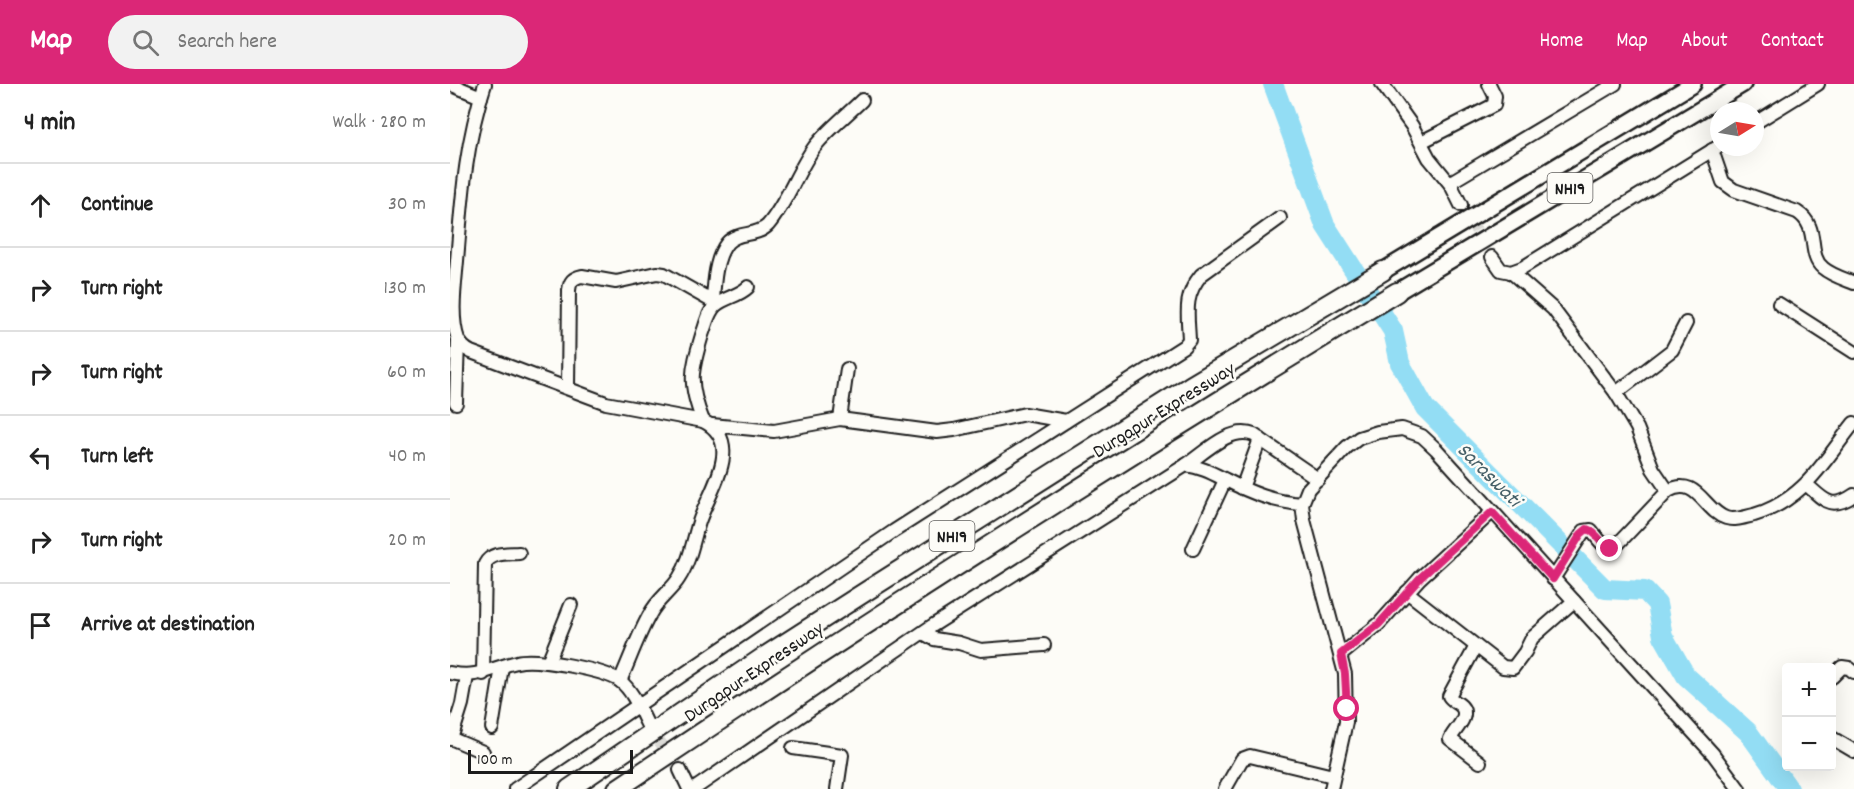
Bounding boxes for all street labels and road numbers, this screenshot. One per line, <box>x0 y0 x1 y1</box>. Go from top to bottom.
road number: NH19 <box>1548 173 1592 203</box>
street label: Durgapur Expressway <box>1088 356 1242 467</box>
road number: NH19 <box>930 521 974 551</box>
street label: Durgapur Expressway <box>679 616 831 731</box>

